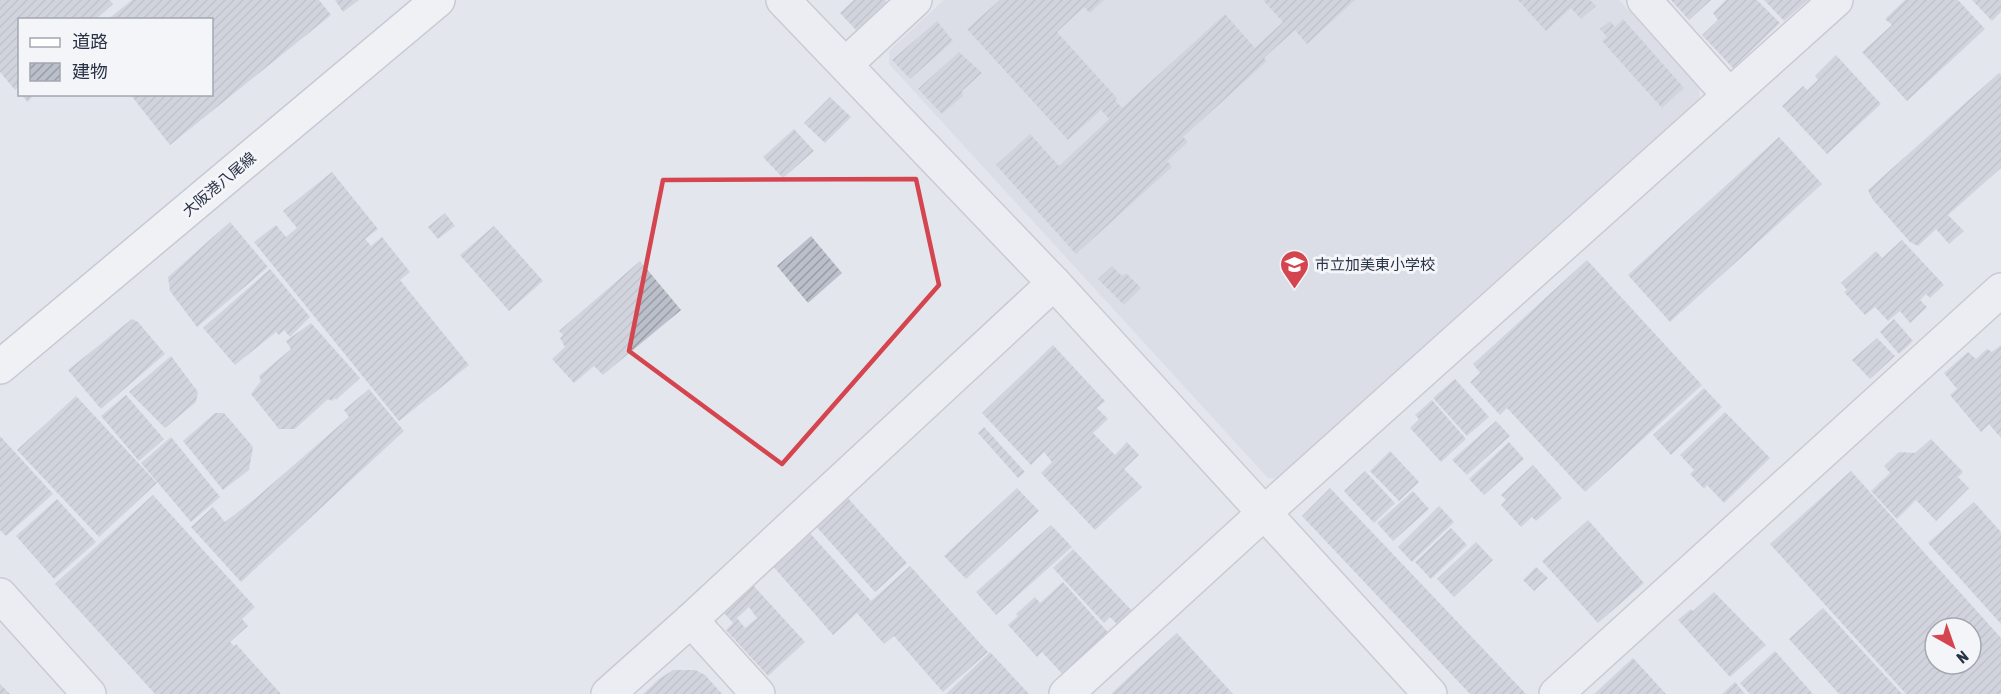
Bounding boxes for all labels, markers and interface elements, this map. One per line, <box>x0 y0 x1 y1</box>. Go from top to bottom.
legend <box>18 18 213 96</box>
text: 道路 <box>72 31 108 52</box>
text: 建物 <box>72 61 108 82</box>
street label: 大阪港八尾線 <box>179 149 259 219</box>
school or university icon: 市立加美東小学校 <box>1278 248 1310 290</box>
place label: 市立加美東小学校 <box>1315 256 1435 273</box>
north arrow <box>1923 616 1983 676</box>
text: N <box>1953 648 1972 667</box>

